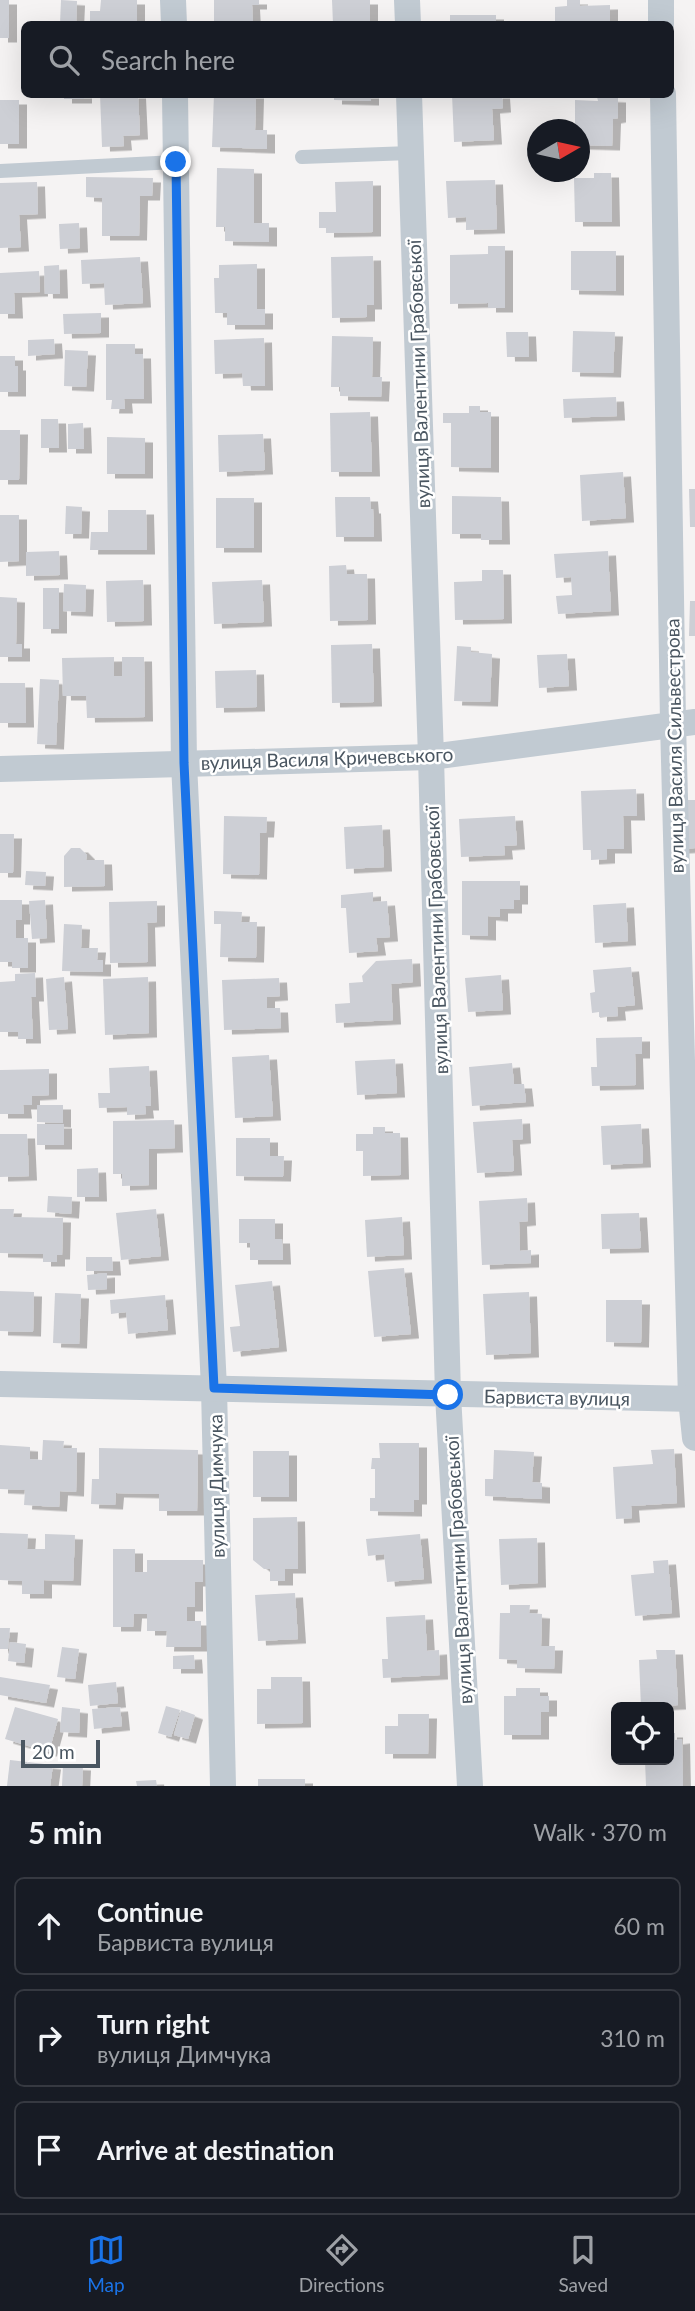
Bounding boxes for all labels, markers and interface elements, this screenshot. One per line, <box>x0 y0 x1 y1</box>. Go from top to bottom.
search box <box>21 21 674 98</box>
icon: search <box>45 41 83 79</box>
text: Search here <box>101 44 235 76</box>
north arrow <box>527 119 590 182</box>
route end <box>160 146 191 177</box>
street label: вулиця Валентини Грабовської <box>402 239 434 509</box>
street label: вулиця Василя Сильвестрова <box>660 618 688 874</box>
street label: вулиця Василя Кричевського <box>200 742 454 774</box>
street label: вулиця Валентини Грабовської <box>420 805 452 1075</box>
route start <box>432 1379 463 1410</box>
street label: Барвиста вулиця <box>484 1384 630 1410</box>
street label: вулиця Димчука <box>203 1414 229 1558</box>
street label: вулиця Валентини Грабовської <box>439 1435 477 1705</box>
map controls <box>611 1702 674 1765</box>
button: locate <box>611 1702 674 1765</box>
scale bar <box>21 1737 100 1769</box>
text: 20 m <box>32 1740 75 1763</box>
text: 5 min <box>28 1814 102 1850</box>
text: Walk · 370 m <box>533 1818 667 1846</box>
text: Continue <box>97 1896 203 1928</box>
icon: ahead <box>30 1907 68 1945</box>
text: 60 m <box>614 1912 665 1940</box>
text: Барвиста вулиця <box>97 1928 274 1956</box>
text: Turn right <box>97 2008 210 2040</box>
icon: right <box>30 2019 68 2057</box>
text: 310 m <box>600 2024 665 2052</box>
text: вулиця Димчука <box>97 2040 271 2068</box>
icon: arrive <box>30 2131 68 2169</box>
text: Arrive at destination <box>97 2134 334 2166</box>
tab: Map <box>87 2231 125 2296</box>
tab: Directions <box>299 2231 385 2296</box>
tab: Saved <box>558 2231 608 2296</box>

